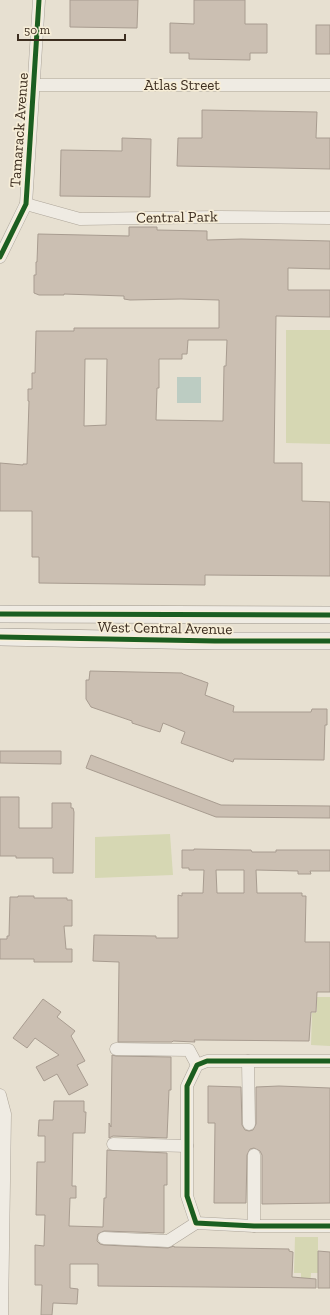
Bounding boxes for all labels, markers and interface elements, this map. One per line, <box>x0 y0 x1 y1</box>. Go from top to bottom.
scale bar <box>18 16 125 42</box>
text: 50 m <box>24 23 51 37</box>
street label: Tamarack Avenue <box>6 72 32 188</box>
street label: Atlas Street <box>144 76 220 94</box>
street label: Central Park <box>136 207 218 227</box>
street label: West Central Avenue <box>97 618 233 638</box>

